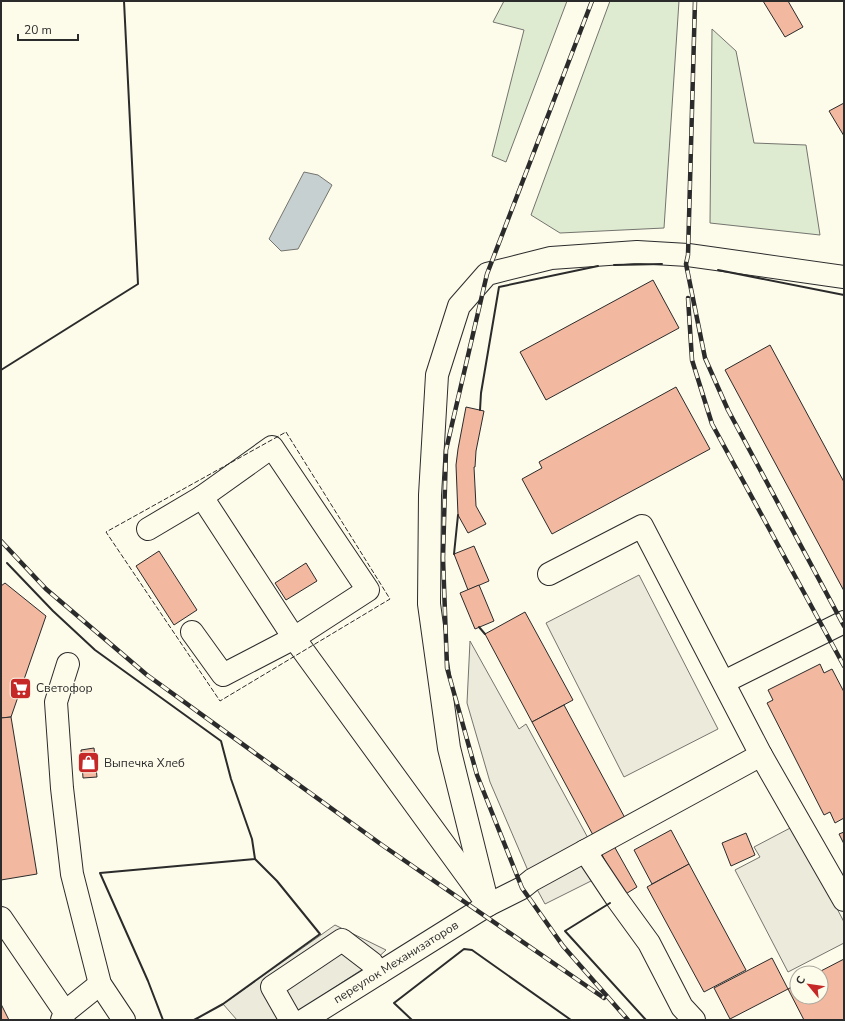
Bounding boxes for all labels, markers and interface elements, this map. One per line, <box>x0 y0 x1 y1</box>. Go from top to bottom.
scale bar <box>18 16 78 42</box>
text: 20 m <box>24 22 52 38</box>
supermarket icon: Светофор <box>8 675 34 701</box>
place label: Светофор <box>36 680 93 696</box>
shop icon: Выпечка Хлеб <box>76 750 102 776</box>
place label: Выпечка Хлеб <box>104 755 185 771</box>
street label: переулок Механизаторов <box>330 917 462 1007</box>
north arrow <box>789 965 829 1005</box>
text: С <box>792 973 809 987</box>

